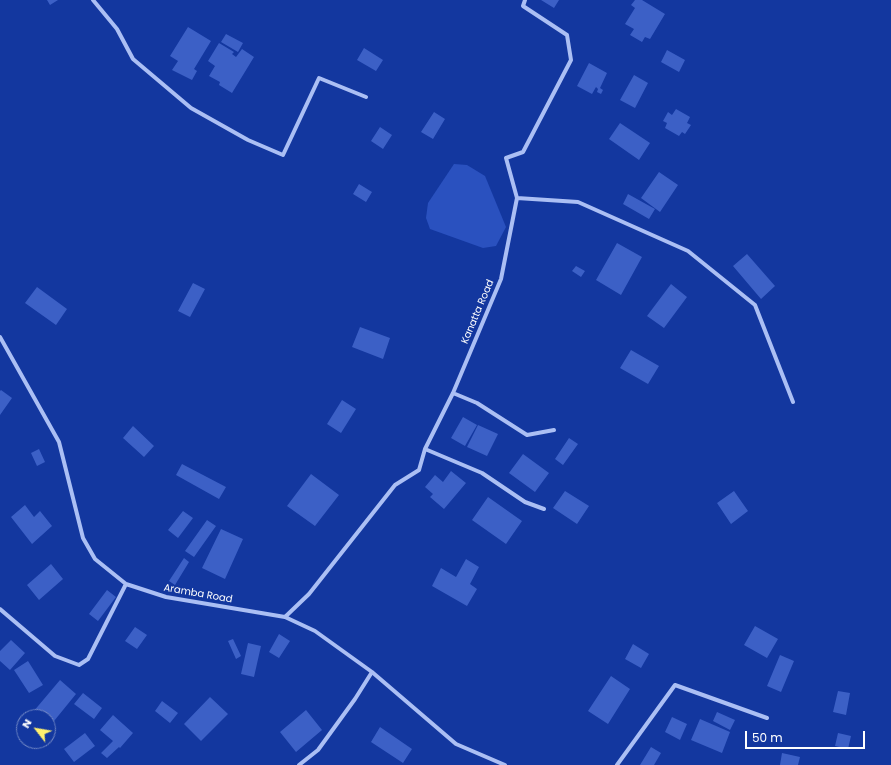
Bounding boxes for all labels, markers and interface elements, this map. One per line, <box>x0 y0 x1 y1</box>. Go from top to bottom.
street label: Kanatta Road <box>459 278 497 346</box>
street label: Aramba Road <box>163 582 233 606</box>
north arrow <box>16 709 56 749</box>
text: N <box>18 716 36 731</box>
scale bar <box>747 723 867 749</box>
text: 50 m <box>752 729 783 746</box>

